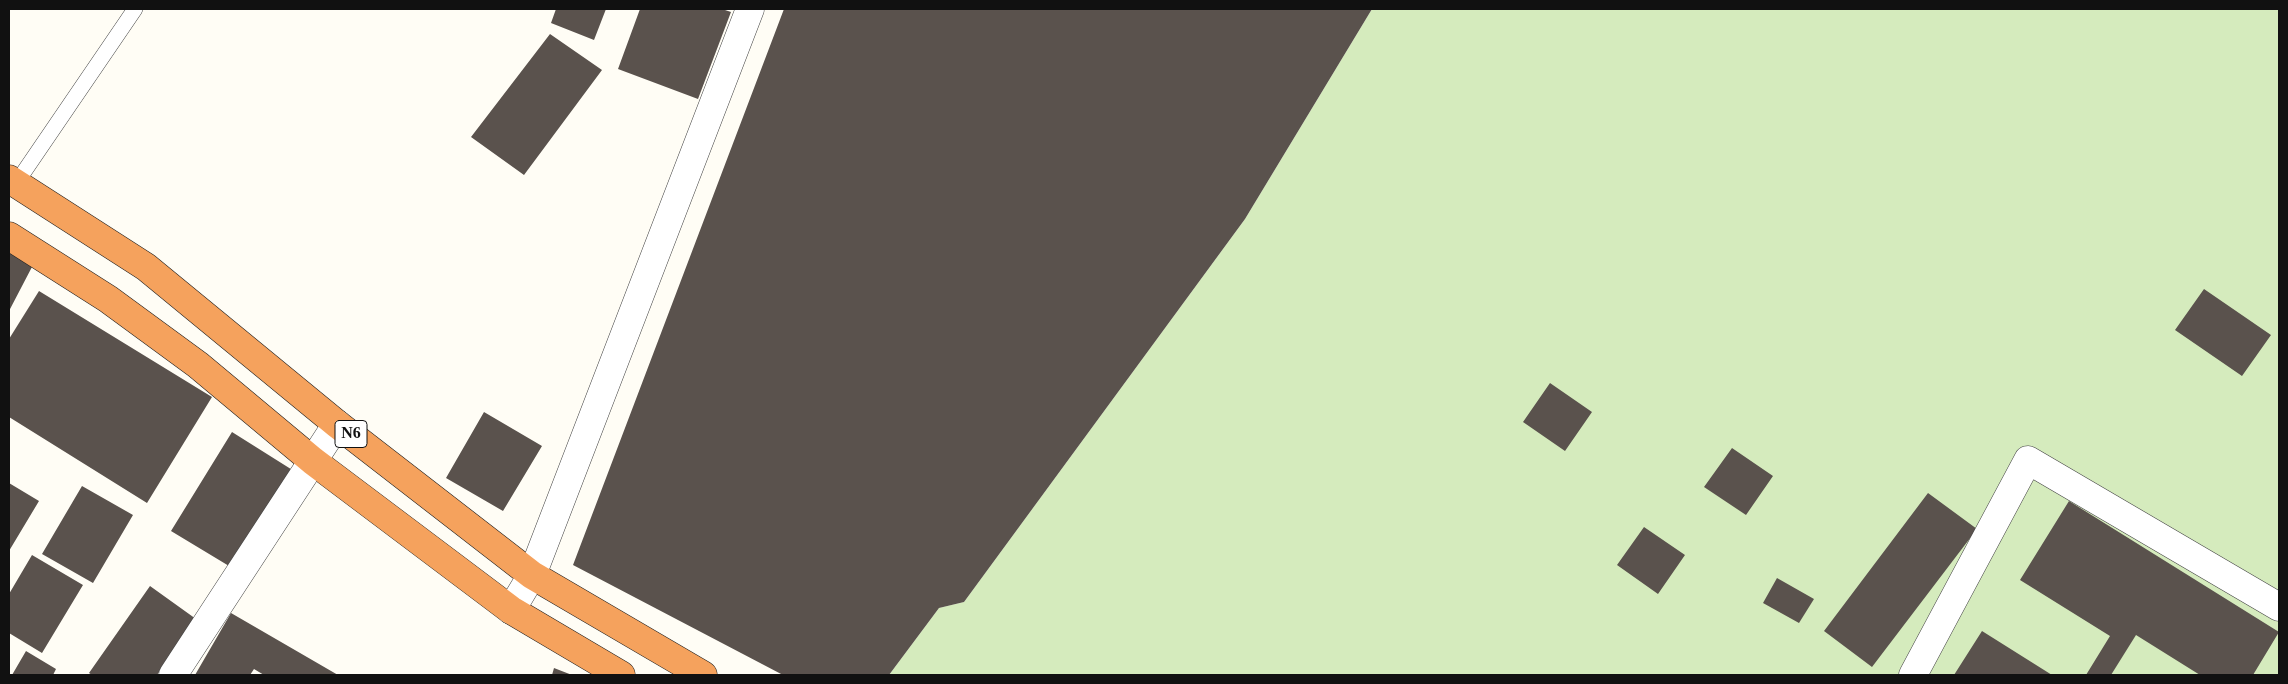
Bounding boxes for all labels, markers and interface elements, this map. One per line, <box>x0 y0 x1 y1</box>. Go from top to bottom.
road number: N6 <box>335 420 367 448</box>

